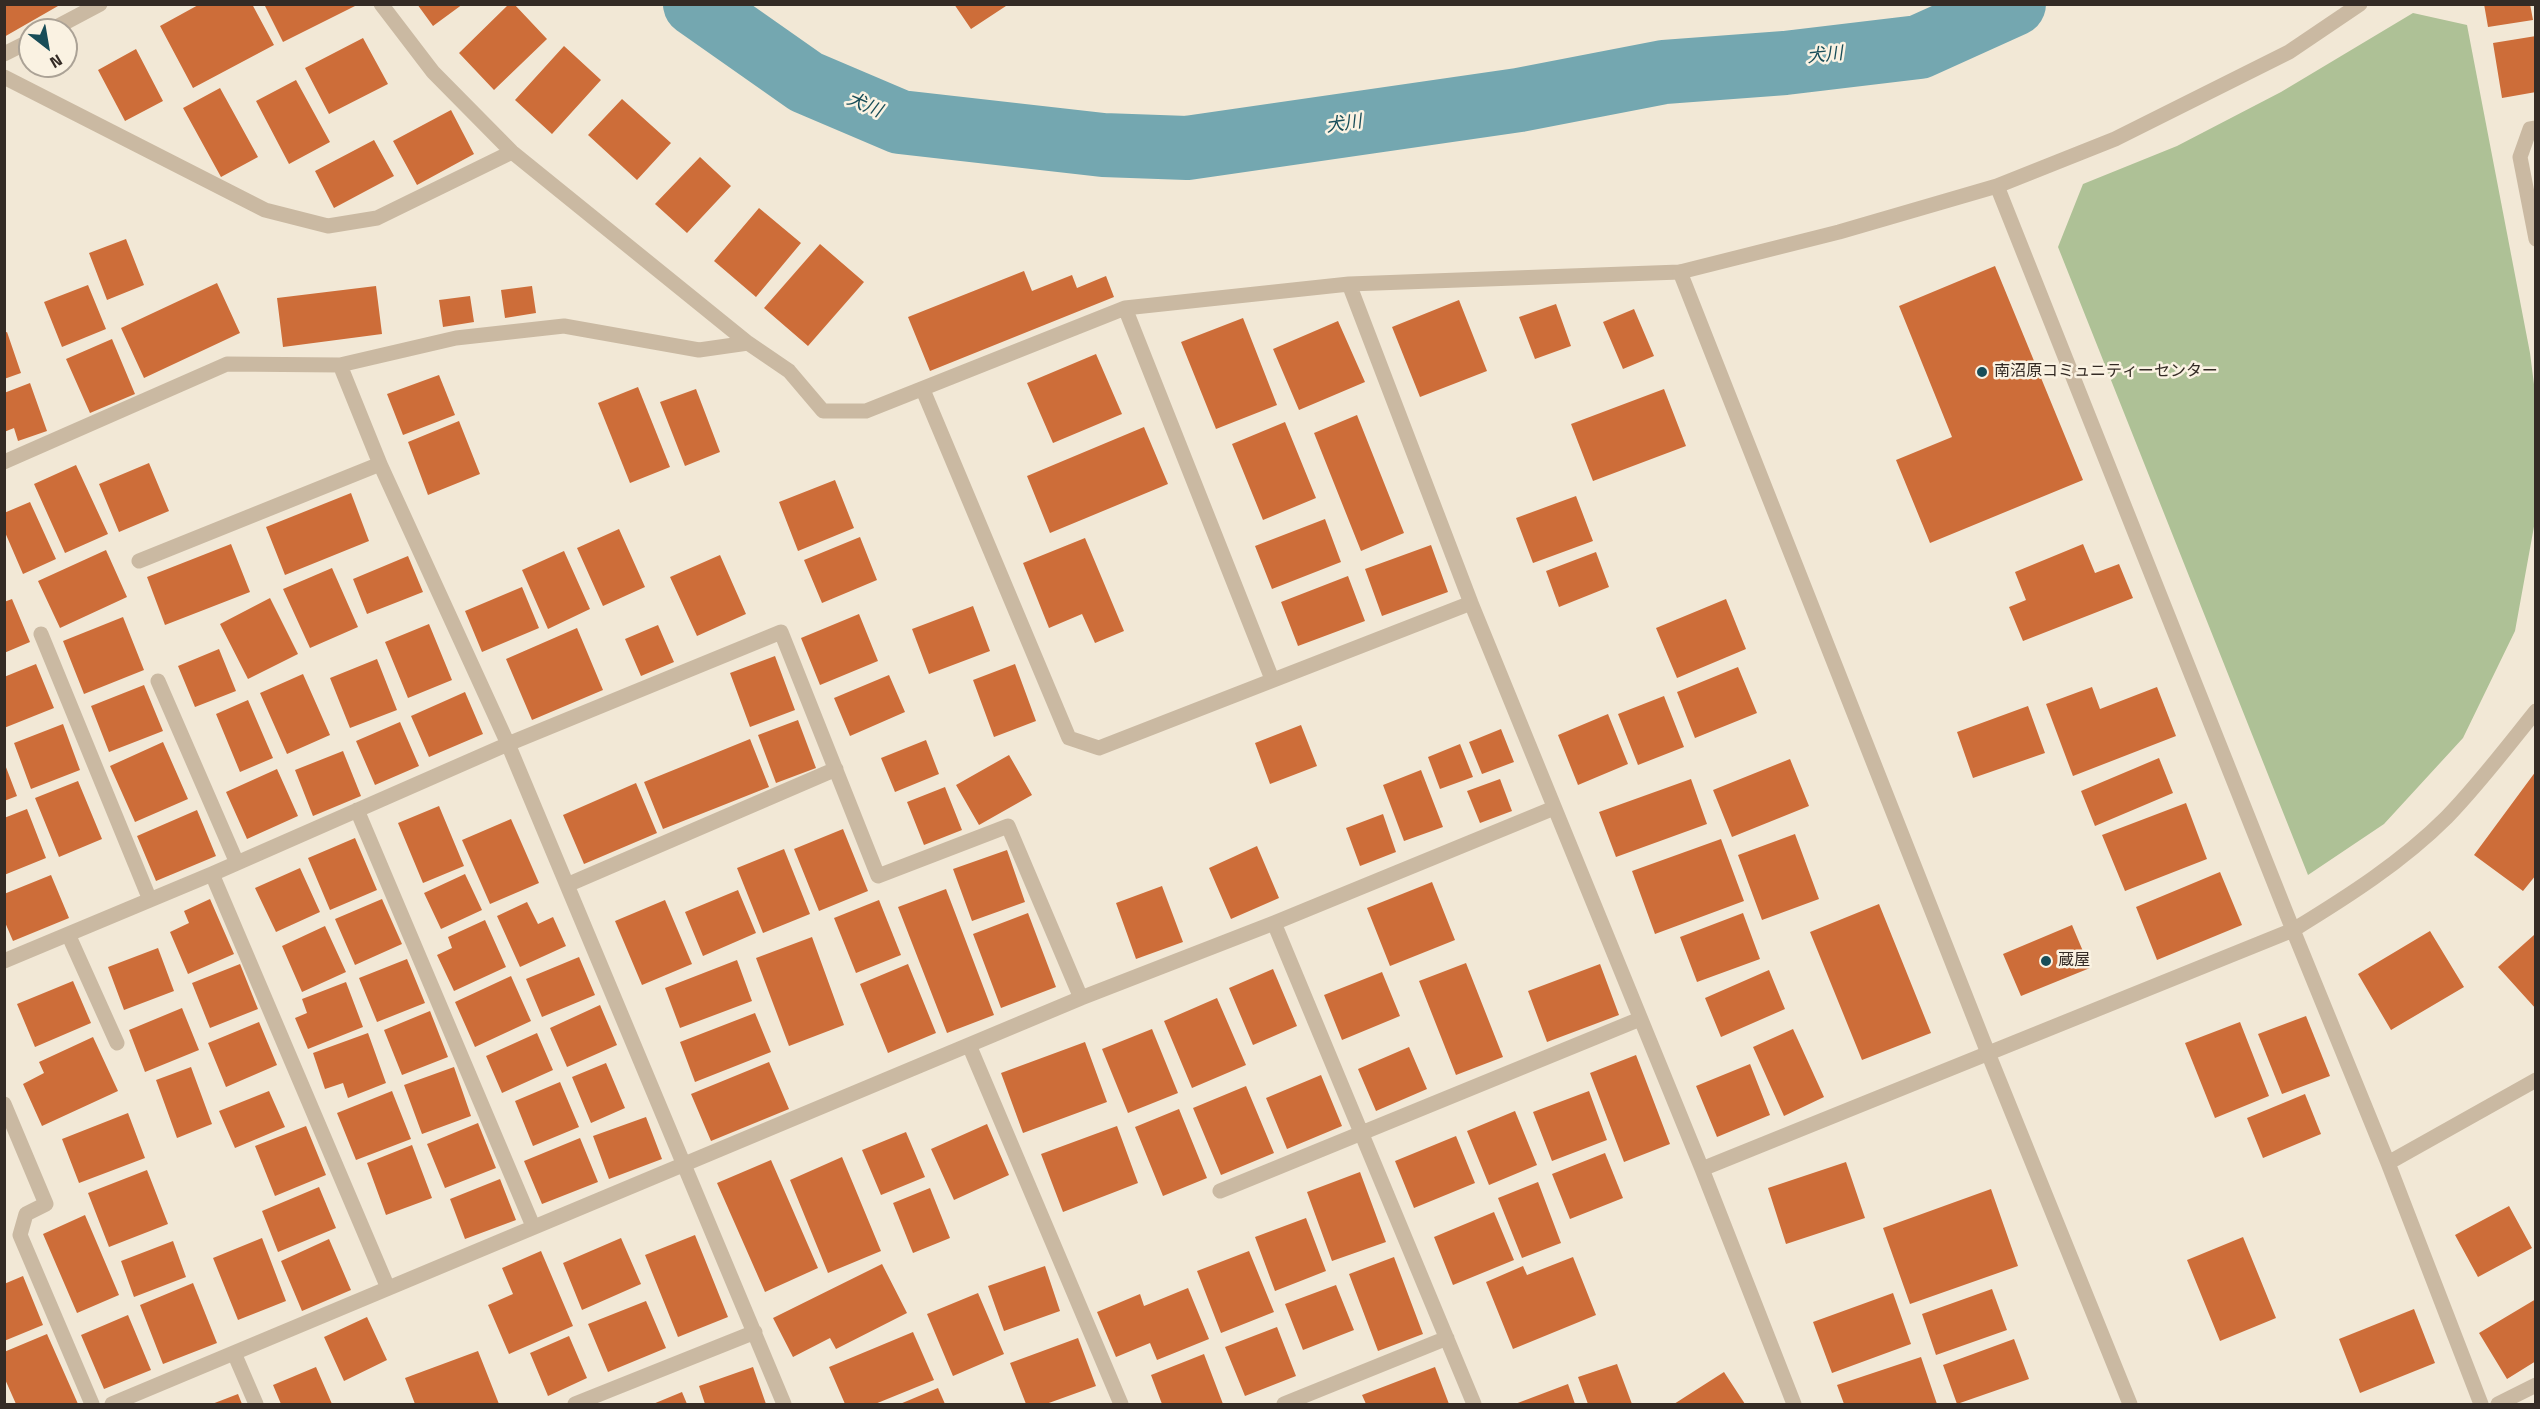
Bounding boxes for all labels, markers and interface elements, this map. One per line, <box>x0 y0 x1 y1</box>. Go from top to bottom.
north arrow <box>18 18 78 78</box>
water label: 犬川 <box>1806 43 1844 69</box>
text: N <box>45 49 67 75</box>
water label: 犬川 <box>843 89 885 123</box>
water label: 犬川 <box>1325 112 1363 138</box>
place label: 南沼原コミュニティーセンター <box>1994 362 2218 382</box>
marker: 南沼原コミュニティーセンター <box>1975 365 1989 379</box>
place label: 蔵屋 <box>2058 951 2090 971</box>
marker: 蔵屋 <box>2039 954 2053 968</box>

